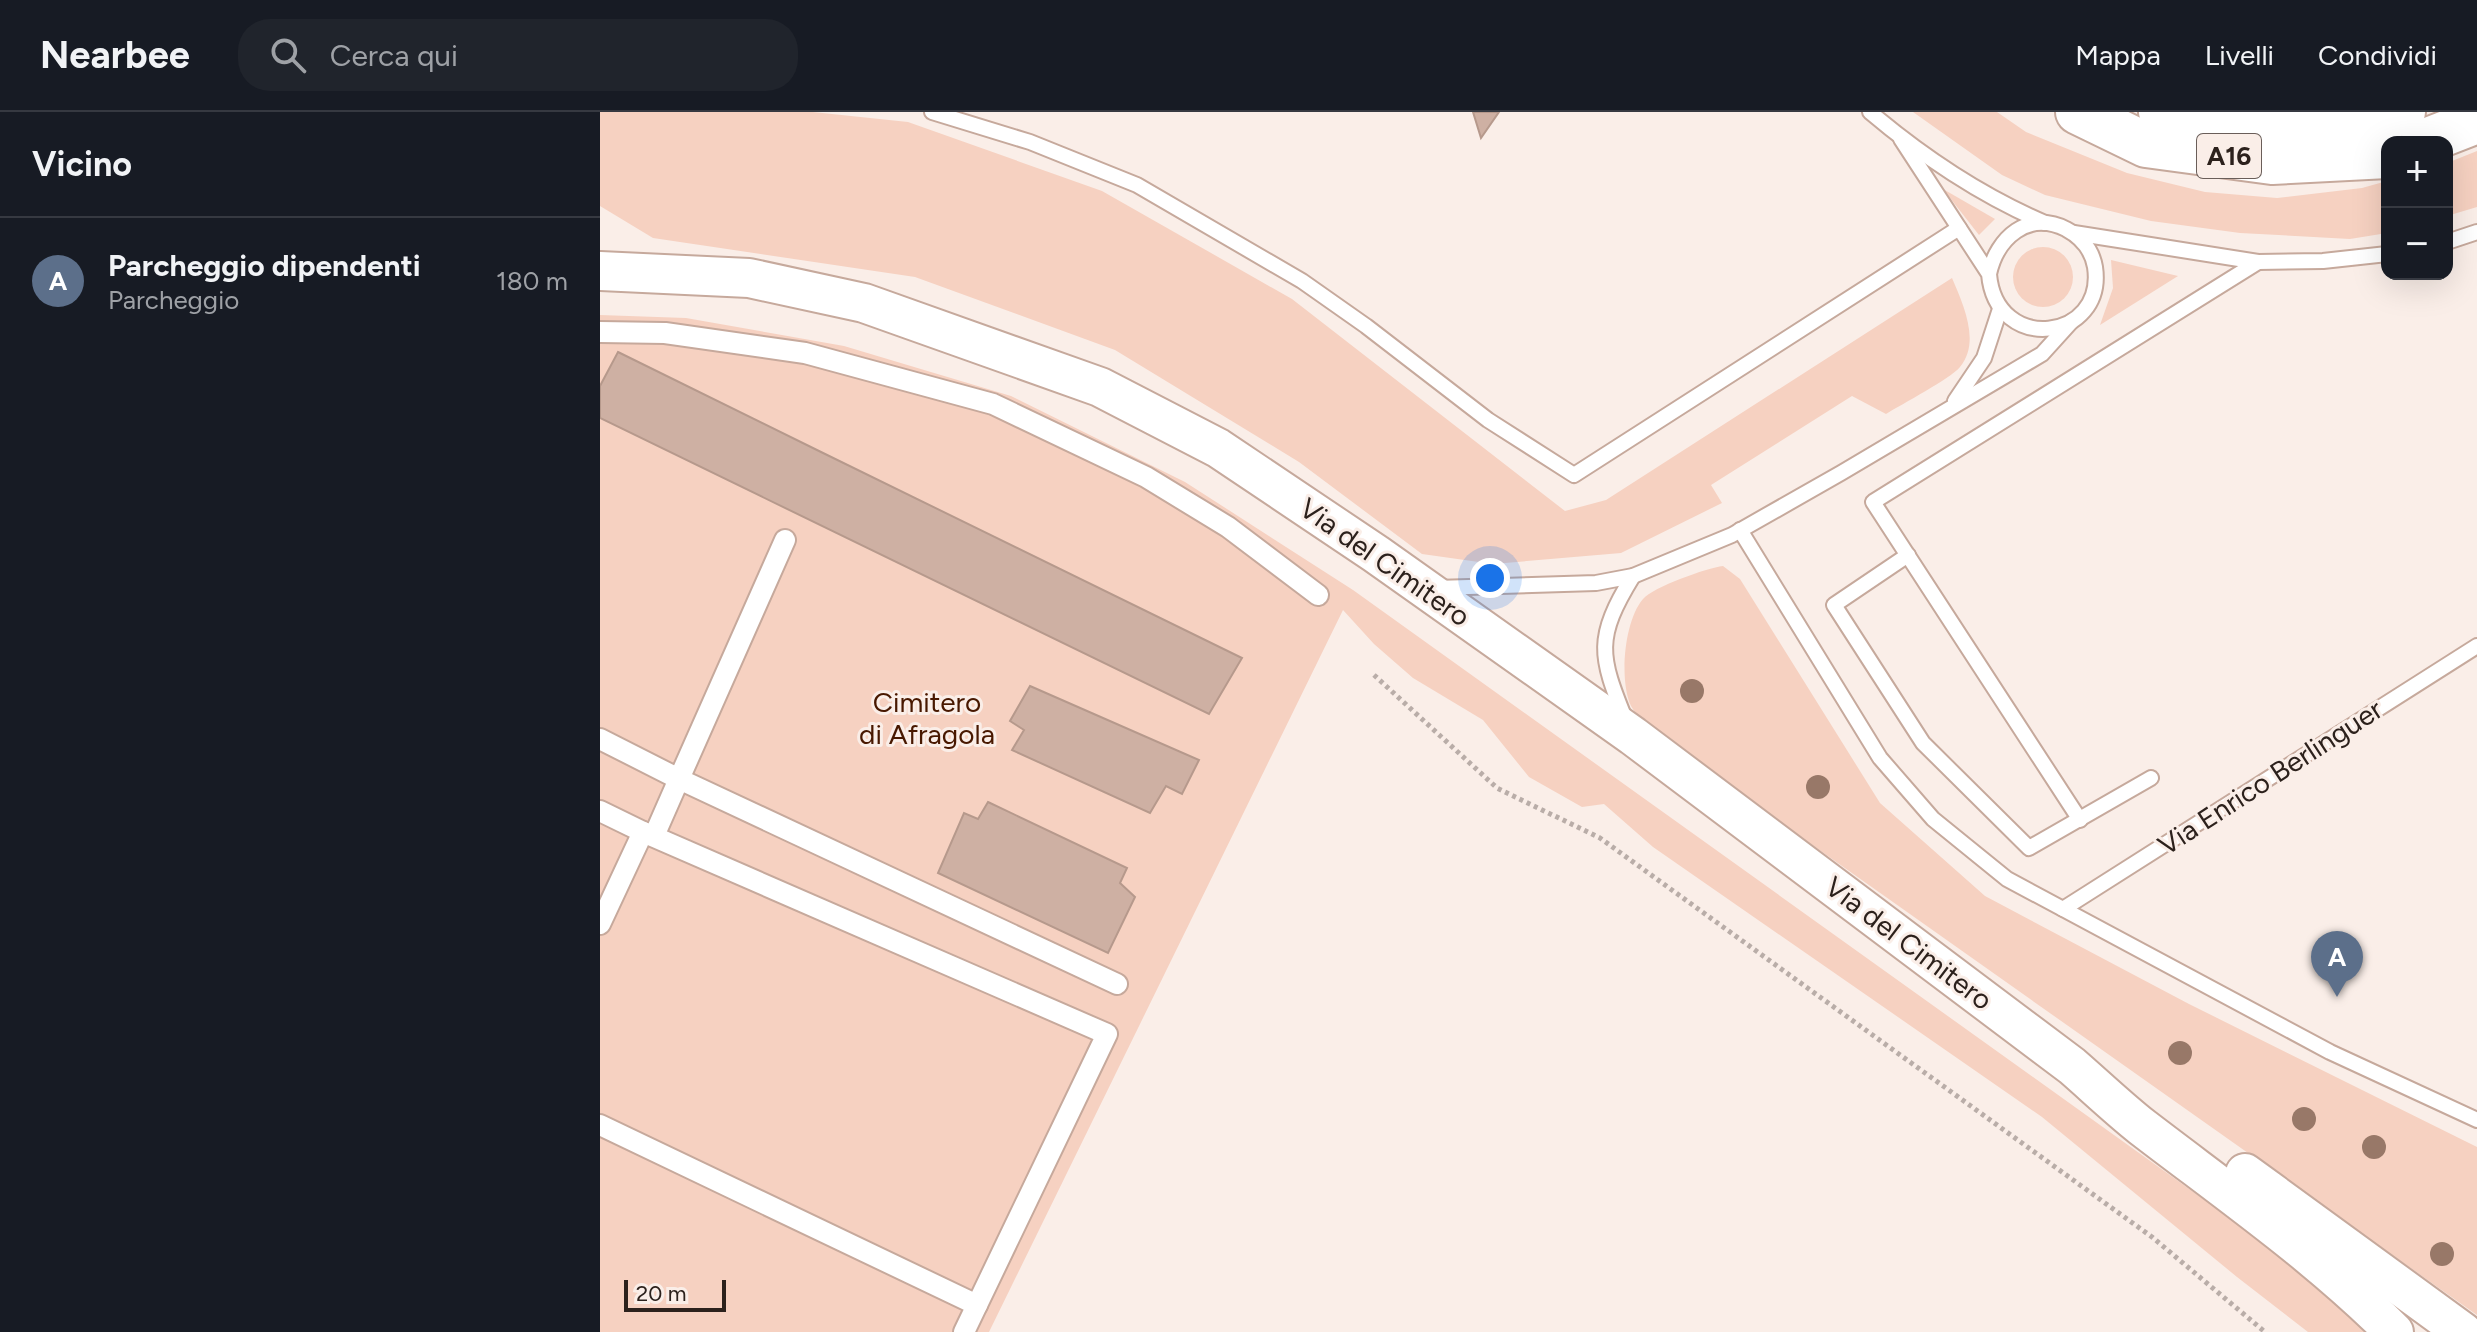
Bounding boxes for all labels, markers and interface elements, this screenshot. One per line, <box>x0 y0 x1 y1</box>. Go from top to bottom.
search box <box>238 19 798 91</box>
text: Nearbee <box>40 32 190 78</box>
icon: search <box>266 33 310 77</box>
text: Cerca qui <box>330 37 458 74</box>
text: Mappa <box>2075 38 2161 72</box>
text: Livelli <box>2205 38 2274 72</box>
text: Condividi <box>2318 38 2437 72</box>
road number: A16 <box>2197 134 2261 178</box>
map controls <box>2381 136 2453 280</box>
button: + <box>2381 136 2453 208</box>
text: Vicino <box>32 144 132 185</box>
button: − <box>2381 208 2453 280</box>
text: Parcheggio dipendenti <box>108 247 421 284</box>
text: A <box>49 265 67 297</box>
text: 180 m <box>496 265 568 297</box>
text: Parcheggio <box>108 284 239 316</box>
street label: Via del Cimitero <box>1293 491 1477 633</box>
your location <box>1470 558 1510 598</box>
park label: Cimitero di Afragola <box>859 685 995 751</box>
street label: Via Enrico Berlinguer <box>2151 692 2389 862</box>
street label: Via del Cimitero <box>1819 869 1999 1017</box>
pin: A <box>2311 931 2363 997</box>
scale bar <box>624 1276 726 1312</box>
text: 20 m <box>636 1280 687 1307</box>

